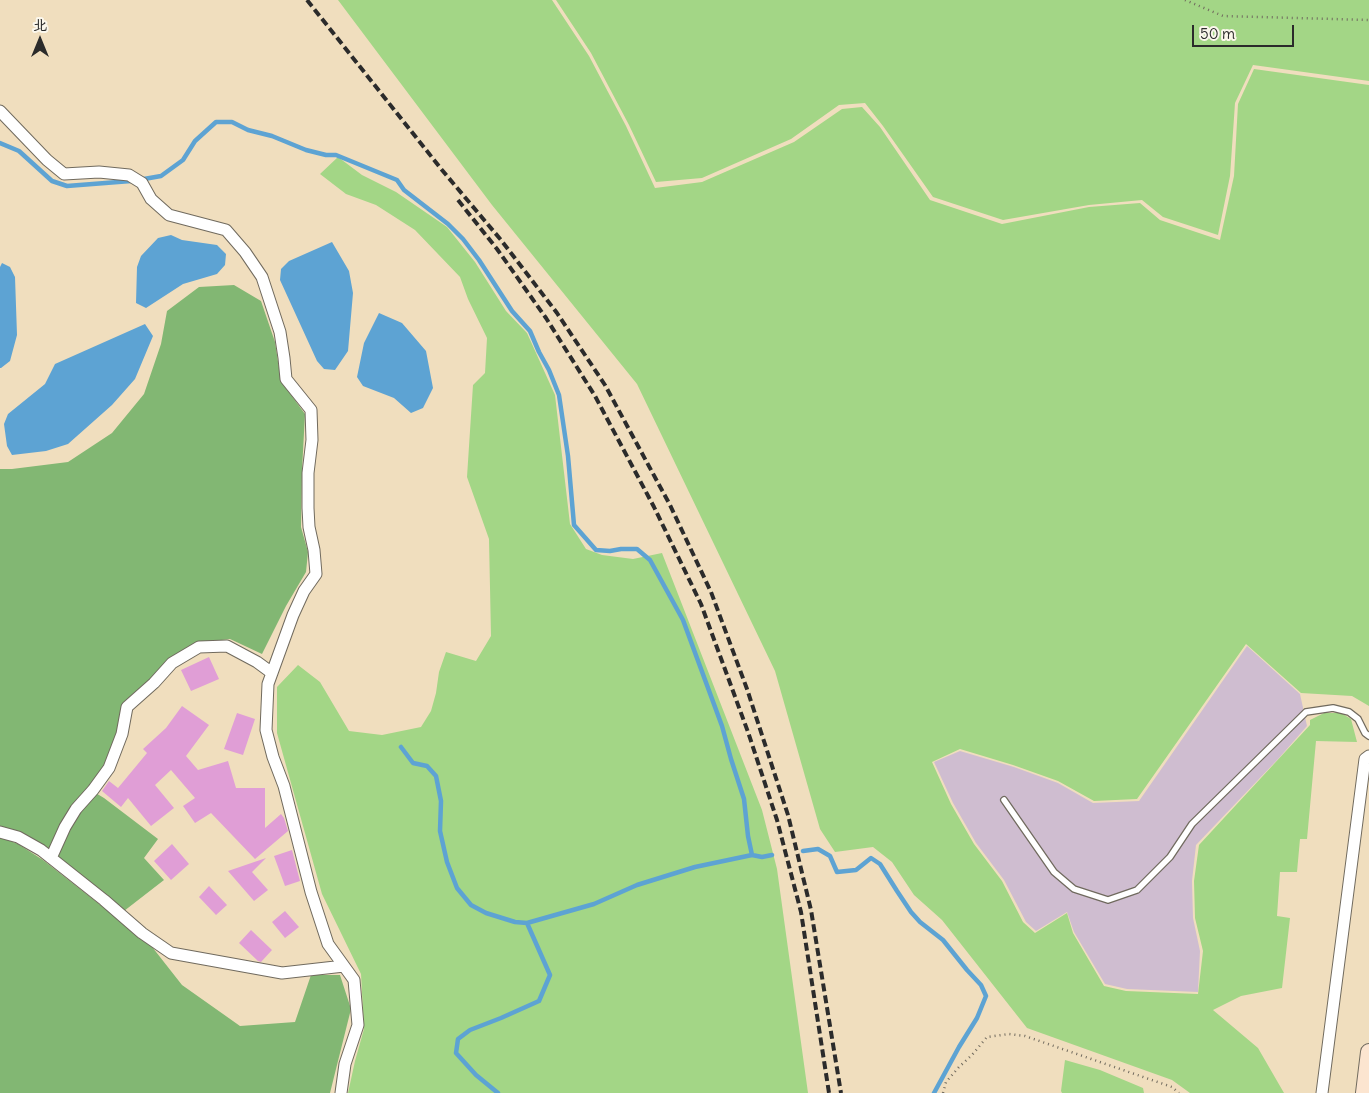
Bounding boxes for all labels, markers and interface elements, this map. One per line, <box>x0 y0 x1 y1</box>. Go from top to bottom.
north arrow <box>15 15 65 65</box>
scale bar <box>1194 15 1296 47</box>
text: 北 <box>33 16 47 34</box>
text: 50 m <box>1200 24 1235 43</box>

